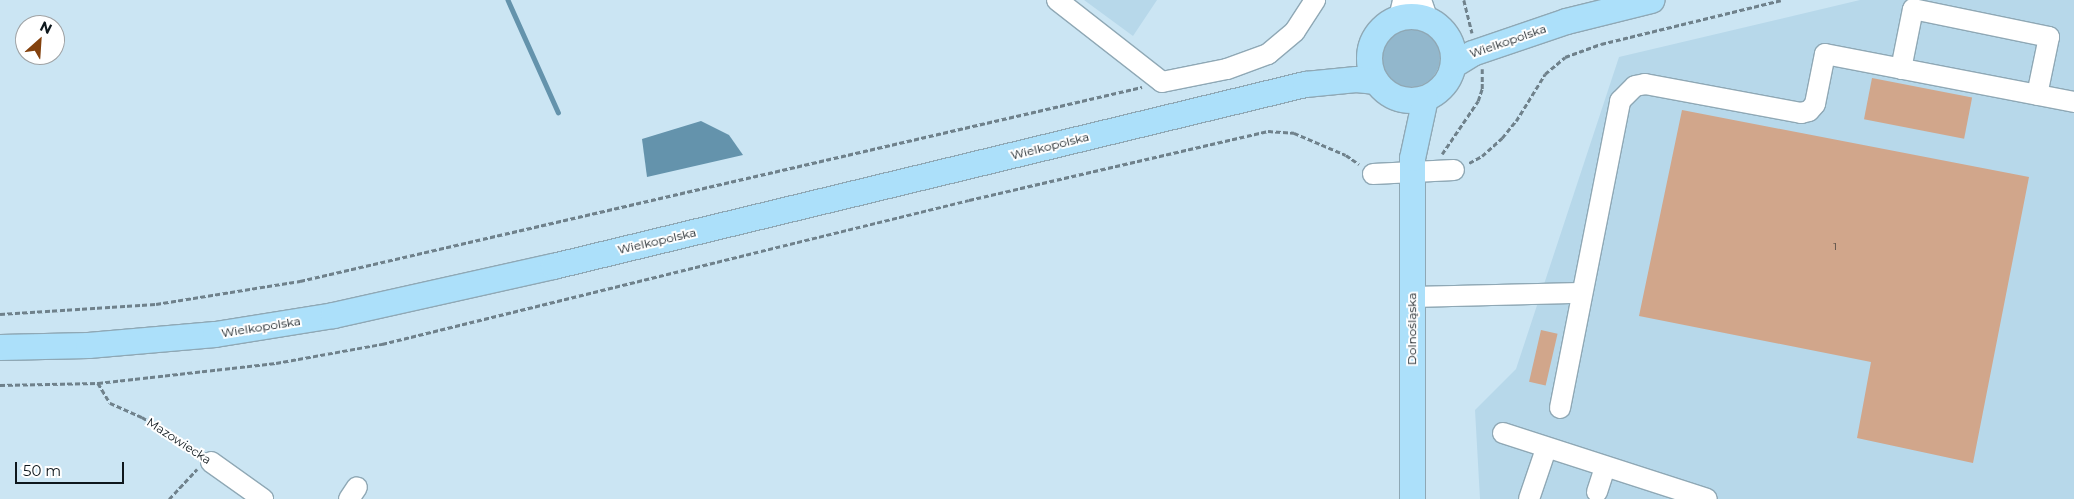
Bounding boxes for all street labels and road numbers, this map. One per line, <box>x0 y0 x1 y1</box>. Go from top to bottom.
street label: Wielkopolska <box>1468 21 1548 61</box>
street label: Wielkopolska <box>1009 129 1091 163</box>
street label: Wielkopolska <box>616 225 698 257</box>
street label: Dolnośląska <box>1405 293 1419 365</box>
street label: Wielkopolska <box>220 314 302 340</box>
street label: Mazowiecka <box>144 415 214 467</box>

